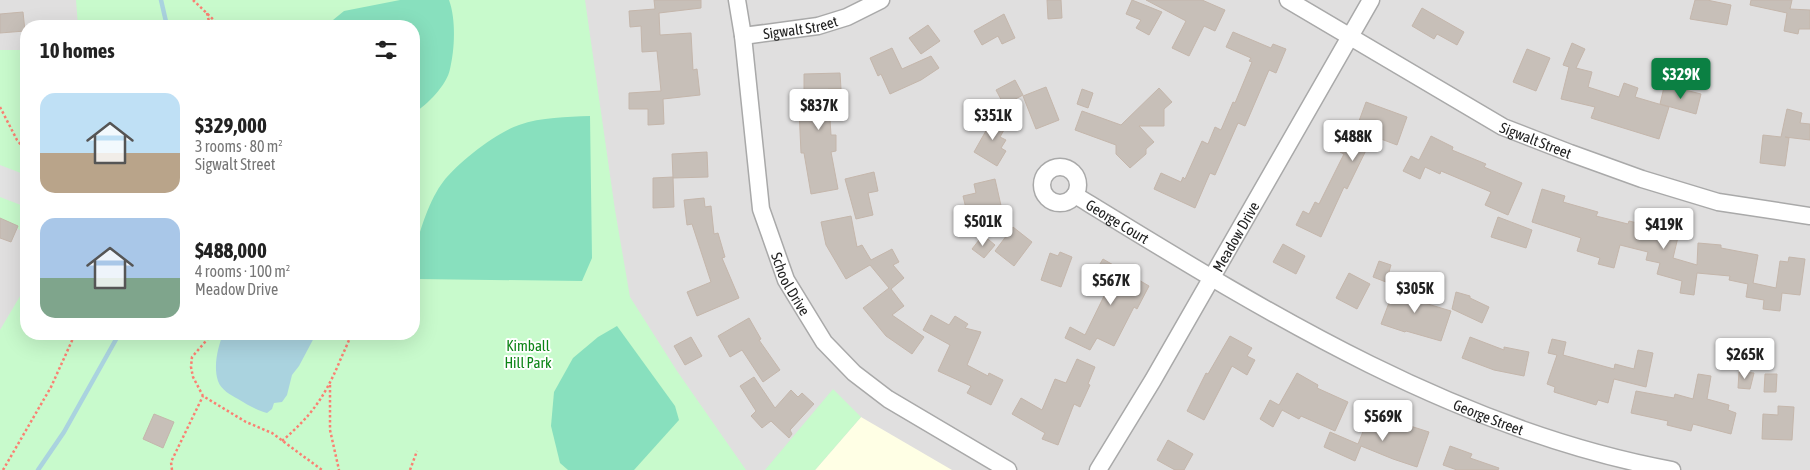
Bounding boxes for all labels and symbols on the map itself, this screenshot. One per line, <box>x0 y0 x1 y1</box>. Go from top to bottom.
street label: Sigwalt Street <box>762 12 840 42</box>
pin: $329K <box>1646 58 1716 100</box>
pin: $837K <box>784 88 854 131</box>
pin: $351K <box>958 98 1028 141</box>
street label: Sigwalt Street <box>1498 118 1574 161</box>
pin: $488K <box>1318 120 1388 162</box>
street label: George Court <box>1083 195 1152 247</box>
street label: Meadow Drive <box>1209 198 1262 275</box>
pin: $501K <box>948 204 1018 247</box>
pin: $419K <box>1629 208 1699 250</box>
street label: School Drive <box>768 250 814 318</box>
pin: $567K <box>1076 264 1146 306</box>
pin: $305K <box>1380 272 1450 314</box>
park label: Kimball Hill Park <box>504 337 552 371</box>
pin: $265K <box>1710 338 1780 380</box>
street label: George Street <box>1451 395 1526 438</box>
pin: $569K <box>1348 400 1418 442</box>

